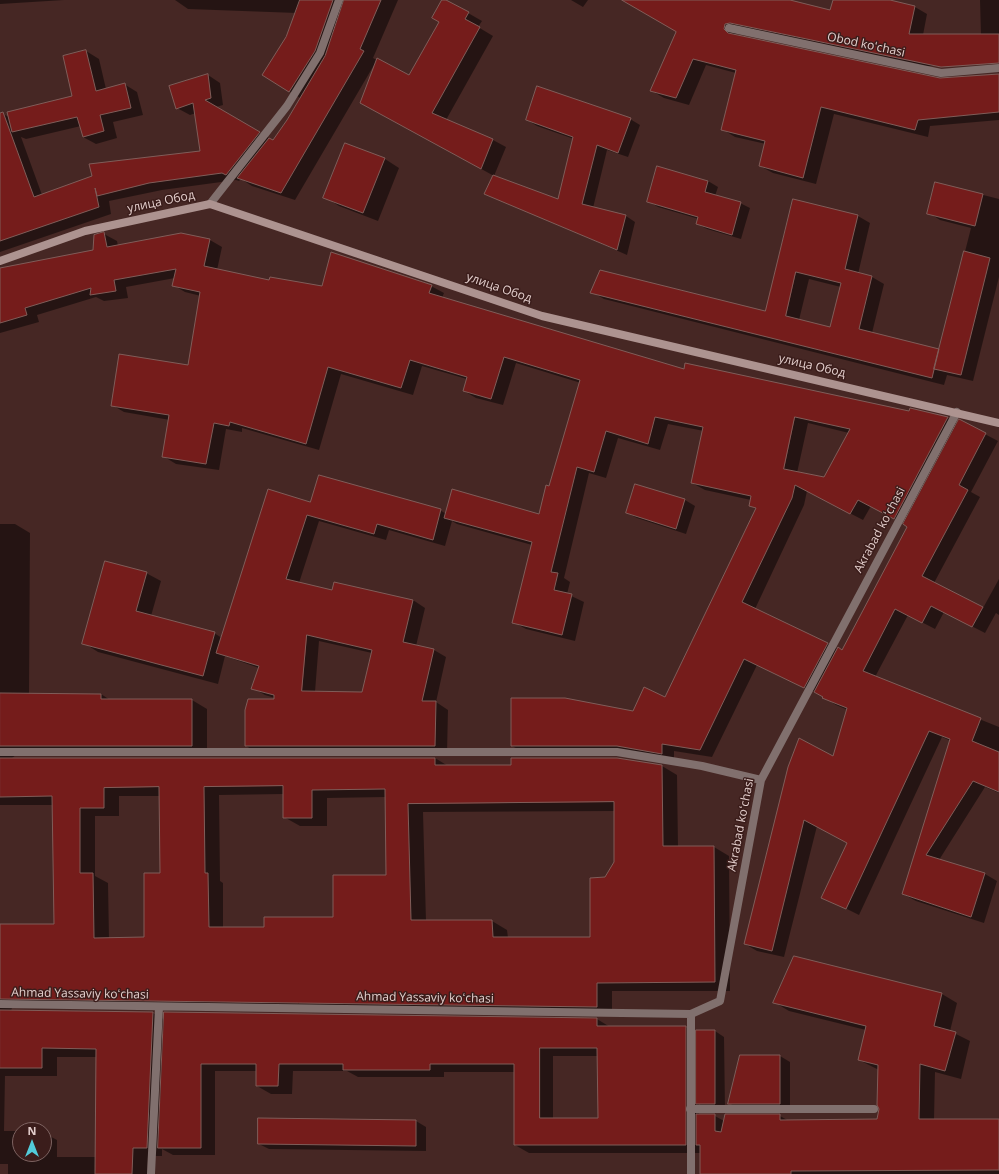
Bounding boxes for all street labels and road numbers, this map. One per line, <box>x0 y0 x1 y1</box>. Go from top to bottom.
street label: Obod koʻchasi <box>826 30 906 60</box>
street label: улица Обод <box>126 188 196 216</box>
street label: улица Обод <box>464 270 534 306</box>
street label: улица Обод <box>777 351 847 381</box>
street label: Akrabad koʻchasi <box>851 485 909 575</box>
street label: Akrabad koʻchasi <box>725 777 757 873</box>
street label: Ahmad Yassaviy koʻchasi <box>11 986 149 1002</box>
street label: Ahmad Yassaviy koʻchasi <box>356 990 494 1006</box>

